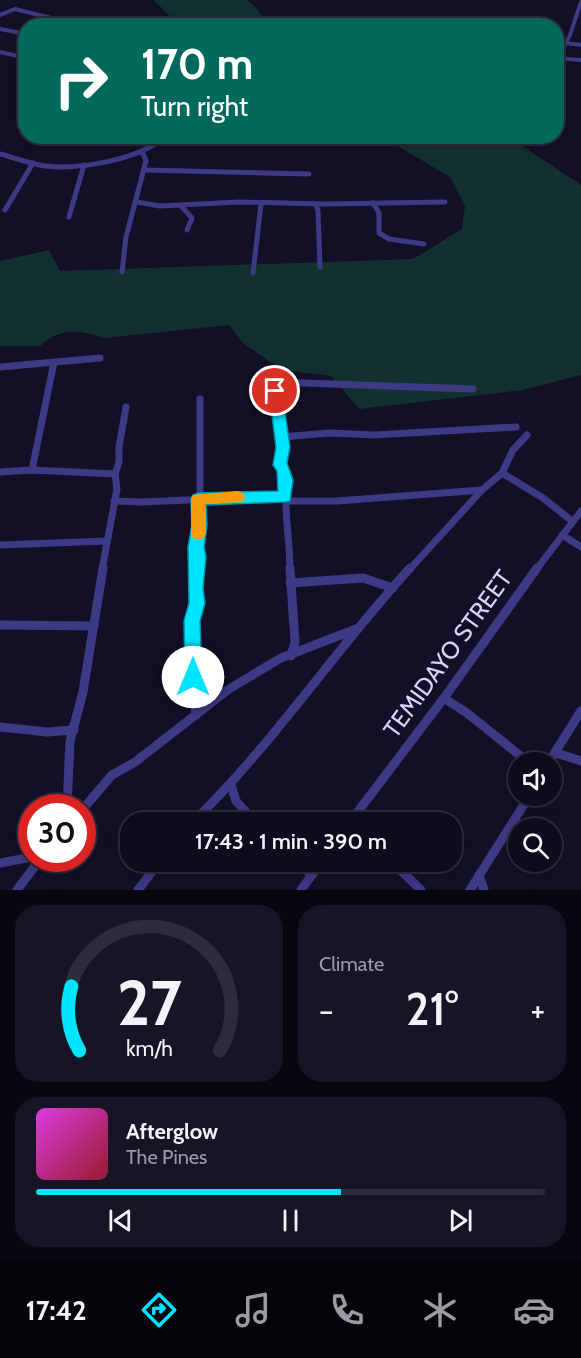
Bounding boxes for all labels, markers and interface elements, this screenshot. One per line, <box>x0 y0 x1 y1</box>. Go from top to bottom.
text: 170 m <box>141 38 253 90</box>
icon: right <box>42 42 120 120</box>
text: Turn right <box>141 90 248 123</box>
pin <box>249 365 300 416</box>
icon: arrive <box>258 374 291 407</box>
street label: TEMIDAYO STREET <box>377 564 518 743</box>
position arrow <box>161 645 225 709</box>
map controls <box>508 752 562 872</box>
button: sound <box>508 752 562 806</box>
speed limit sign: 30 <box>18 794 96 872</box>
button: search <box>508 818 562 872</box>
text: 17:43 · 1 min · 390 m <box>195 828 387 855</box>
text: Climate <box>319 952 384 976</box>
text: 27 <box>117 965 182 1041</box>
text: 21° <box>406 982 458 1036</box>
text: − <box>319 990 334 1030</box>
text: + <box>530 990 545 1030</box>
text: km/h <box>126 1035 172 1061</box>
text: Afterglow <box>126 1118 218 1145</box>
text: The Pines <box>126 1145 207 1169</box>
icon: previous <box>104 1204 137 1237</box>
icon: pause <box>274 1204 307 1237</box>
icon: next <box>444 1204 477 1237</box>
icon: directions <box>138 1289 180 1331</box>
icon: music <box>232 1289 274 1331</box>
icon: phone <box>326 1289 368 1331</box>
icon: climate <box>419 1289 461 1331</box>
icon: car <box>513 1289 555 1331</box>
text: 17:42 <box>26 1294 87 1327</box>

